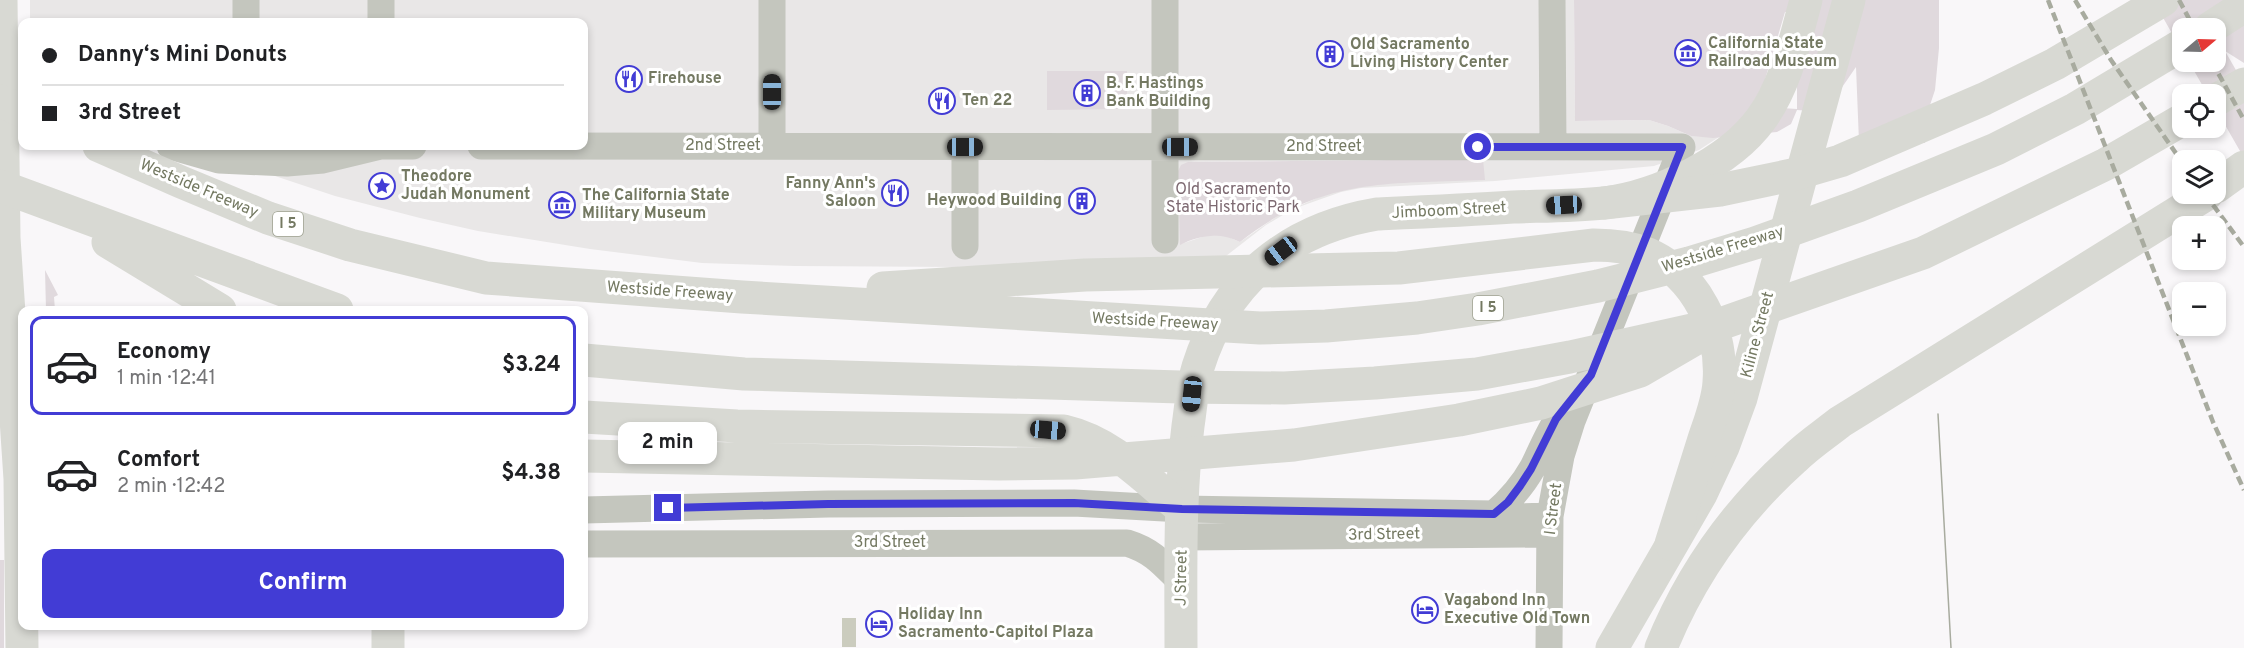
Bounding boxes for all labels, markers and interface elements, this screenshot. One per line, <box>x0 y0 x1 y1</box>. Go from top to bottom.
north arrow <box>2172 18 2226 72</box>
map controls <box>2172 18 2226 336</box>
place label: California State Railroad Museum <box>1708 34 1837 72</box>
place label: Old Sacramento Living History Center <box>1350 35 1509 73</box>
museum icon: California State Railroad Museum <box>1673 38 1703 68</box>
building icon: Old Sacramento Living History Center <box>1315 39 1345 69</box>
text: Danny‘s Mini Donuts <box>78 42 287 69</box>
restaurant icon: Firehouse <box>614 64 644 94</box>
place label: Firehouse <box>648 69 722 89</box>
car <box>763 74 781 110</box>
place label: B. F. Hastings Bank Building <box>1106 74 1211 112</box>
building icon: B. F. Hastings Bank Building <box>1072 78 1102 108</box>
button: locate <box>2172 84 2226 138</box>
restaurant icon: Ten 22 <box>927 86 957 116</box>
place label: Ten 22 <box>962 91 1012 111</box>
text: 3rd Street <box>78 100 181 127</box>
route start <box>1464 133 1491 160</box>
street label: 2nd Street <box>685 136 761 156</box>
street label: 2nd Street <box>1286 137 1362 157</box>
car <box>947 138 983 156</box>
car <box>1162 138 1198 156</box>
button: layers <box>2172 150 2226 204</box>
street label: Westside Freeway <box>137 155 261 223</box>
place label: Theodore Judah Monument <box>401 167 530 205</box>
place icon: Theodore Judah Monument <box>367 171 397 201</box>
place label: Fanny Ann's Saloon <box>786 174 876 212</box>
restaurant icon: Fanny Ann's Saloon <box>880 178 910 208</box>
park label: Old Sacramento State Historic Park <box>1166 180 1300 218</box>
place label: The California State Military Museum <box>582 186 730 224</box>
building icon: Heywood Building <box>1067 186 1097 216</box>
museum icon: The California State Military Museum <box>547 190 577 220</box>
place label: Heywood Building <box>927 191 1062 211</box>
car <box>1546 195 1582 215</box>
street label: Jimboom Street <box>1391 198 1507 224</box>
road number: I 5 <box>273 212 303 236</box>
button: + <box>2172 216 2226 270</box>
street label: Westside Freeway <box>1659 222 1787 278</box>
car <box>1261 233 1301 269</box>
street label: Westside Freeway <box>606 278 734 306</box>
button: − <box>2172 282 2226 336</box>
street label: Kiline Street <box>1737 290 1779 380</box>
road number: I 5 <box>1473 296 1503 320</box>
street label: Westside Freeway <box>1091 309 1219 335</box>
icon: car <box>45 339 99 393</box>
text: Economy <box>117 339 211 366</box>
text: $3.24 <box>502 352 561 379</box>
text: 1 min · 12:41 <box>117 366 216 392</box>
car <box>1181 375 1203 413</box>
car <box>1029 419 1067 441</box>
callout: 2 min <box>618 421 718 463</box>
text: 2 min <box>641 430 694 456</box>
icon: car <box>45 447 99 501</box>
text: Comfort <box>117 447 200 474</box>
text: $4.38 <box>501 460 561 487</box>
text: 2 min · 12:42 <box>117 474 225 500</box>
street label: I Street <box>1541 482 1567 536</box>
route end <box>654 494 681 521</box>
street label: 3rd Street <box>1348 524 1420 546</box>
street label: 3rd Street <box>854 533 926 553</box>
button: Confirm <box>42 549 564 618</box>
street label: J Street <box>1172 550 1192 606</box>
place label: Vagabond Inn Executive Old Town <box>1444 591 1590 629</box>
hotel icon: Vagabond Inn Executive Old Town <box>1410 595 1440 625</box>
place label: Holiday Inn Sacramento-Capitol Plaza <box>898 605 1093 643</box>
hotel icon: Holiday Inn Sacramento-Capitol Plaza <box>864 609 894 639</box>

